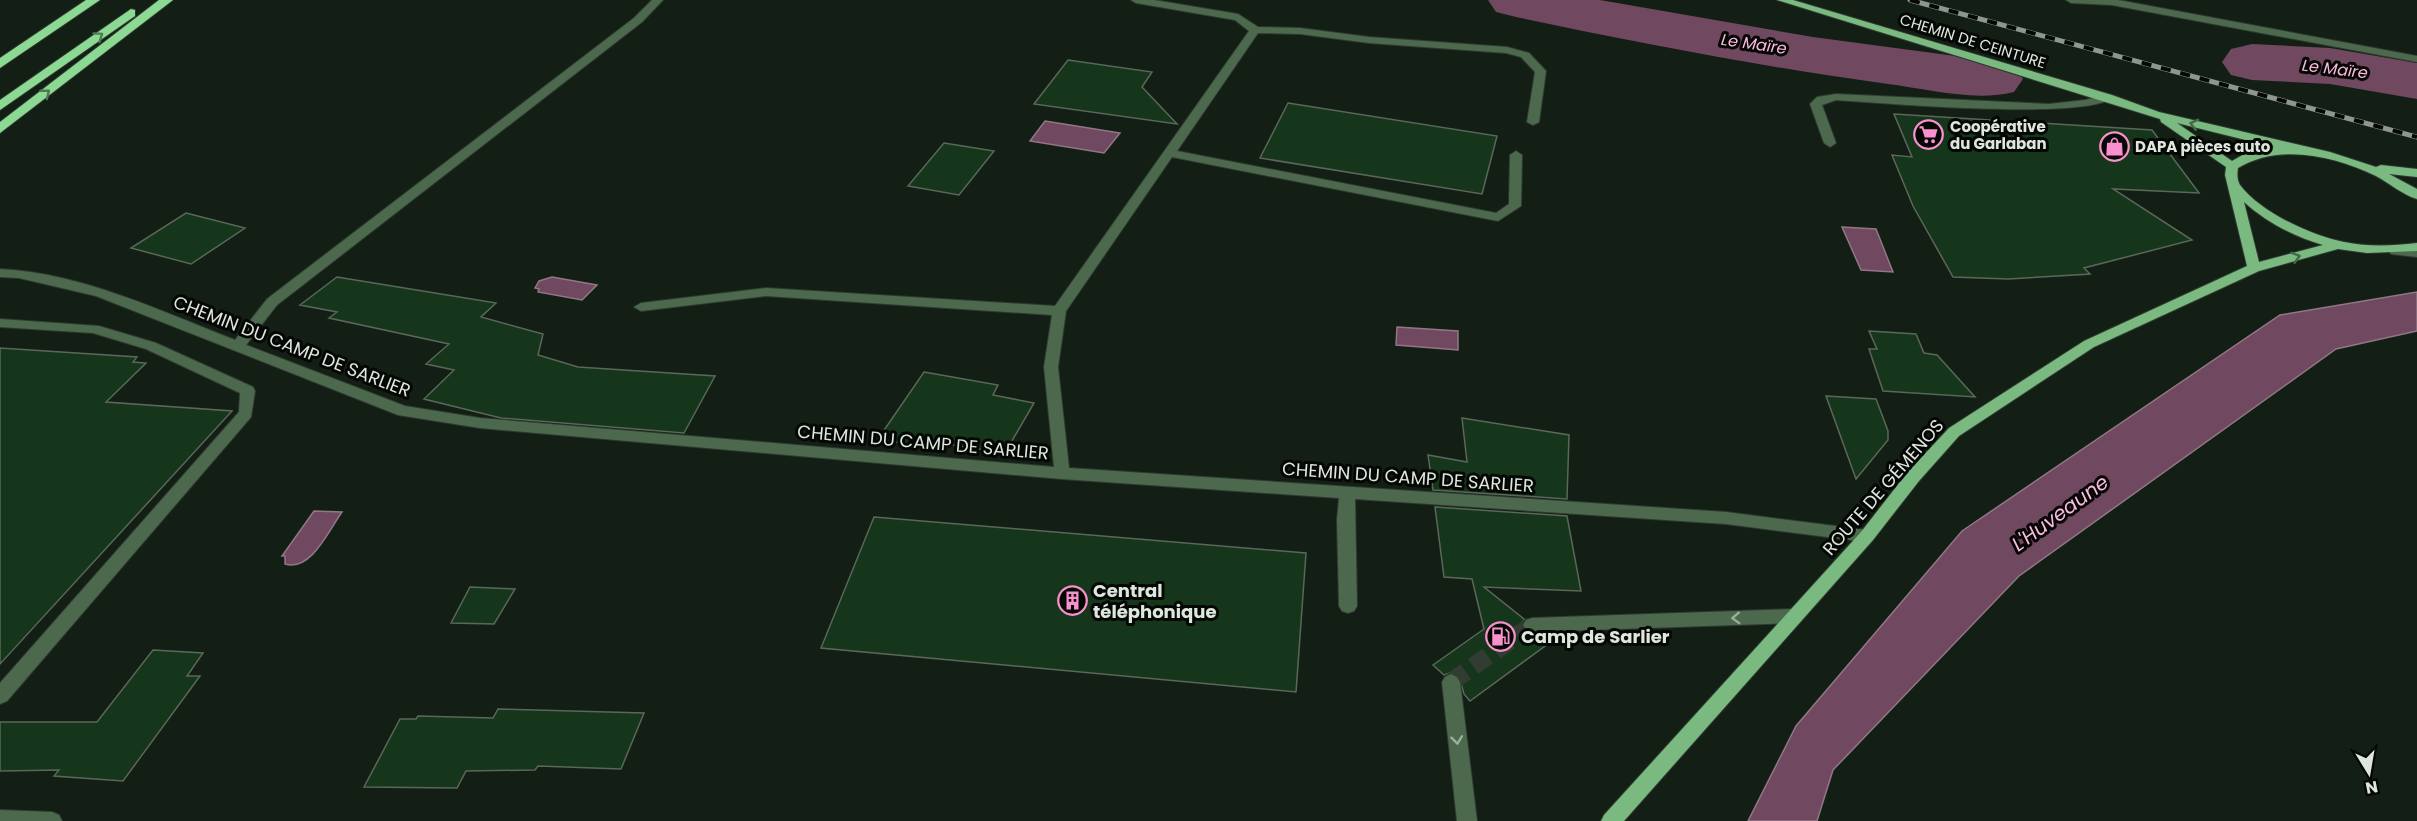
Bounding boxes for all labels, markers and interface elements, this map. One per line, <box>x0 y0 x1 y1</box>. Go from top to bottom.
street label: CHEMIN DE CEINTURE <box>1897 9 2049 73</box>
water label: Le Maïre <box>1720 28 1788 60</box>
one-way arrow <box>93 32 104 43</box>
water label: Le Maïre <box>2301 54 2369 84</box>
one-way arrow <box>40 90 51 101</box>
place label: Coopérative du Garlaban <box>1950 116 2047 154</box>
one-way arrow <box>2189 118 2199 131</box>
supermarket icon: Coopérative du Garlaban <box>1913 119 1945 151</box>
shop icon: DAPA pièces auto <box>2098 130 2130 162</box>
place label: DAPA pièces auto <box>2135 136 2271 157</box>
one-way arrow <box>2291 251 2301 264</box>
street label: CHEMIN DU CAMP DE SARLIER <box>170 289 414 403</box>
street label: ROUTE DE GÉMENOS <box>1817 413 1949 561</box>
street label: CHEMIN DU CAMP DE SARLIER <box>796 419 1050 465</box>
street label: CHEMIN DU CAMP DE SARLIER <box>1281 456 1535 498</box>
water label: L'Huveaune <box>2006 468 2114 558</box>
place label: Central téléphonique <box>1093 578 1217 624</box>
building icon: Central téléphonique <box>1056 584 1088 616</box>
one-way arrow <box>1732 612 1741 625</box>
fuel station icon: Camp de Sarlier <box>1484 620 1516 652</box>
place label: Camp de Sarlier <box>1521 624 1670 649</box>
one-way arrow <box>1450 735 1463 745</box>
north arrow <box>2339 743 2399 803</box>
text: N <box>2364 775 2380 800</box>

